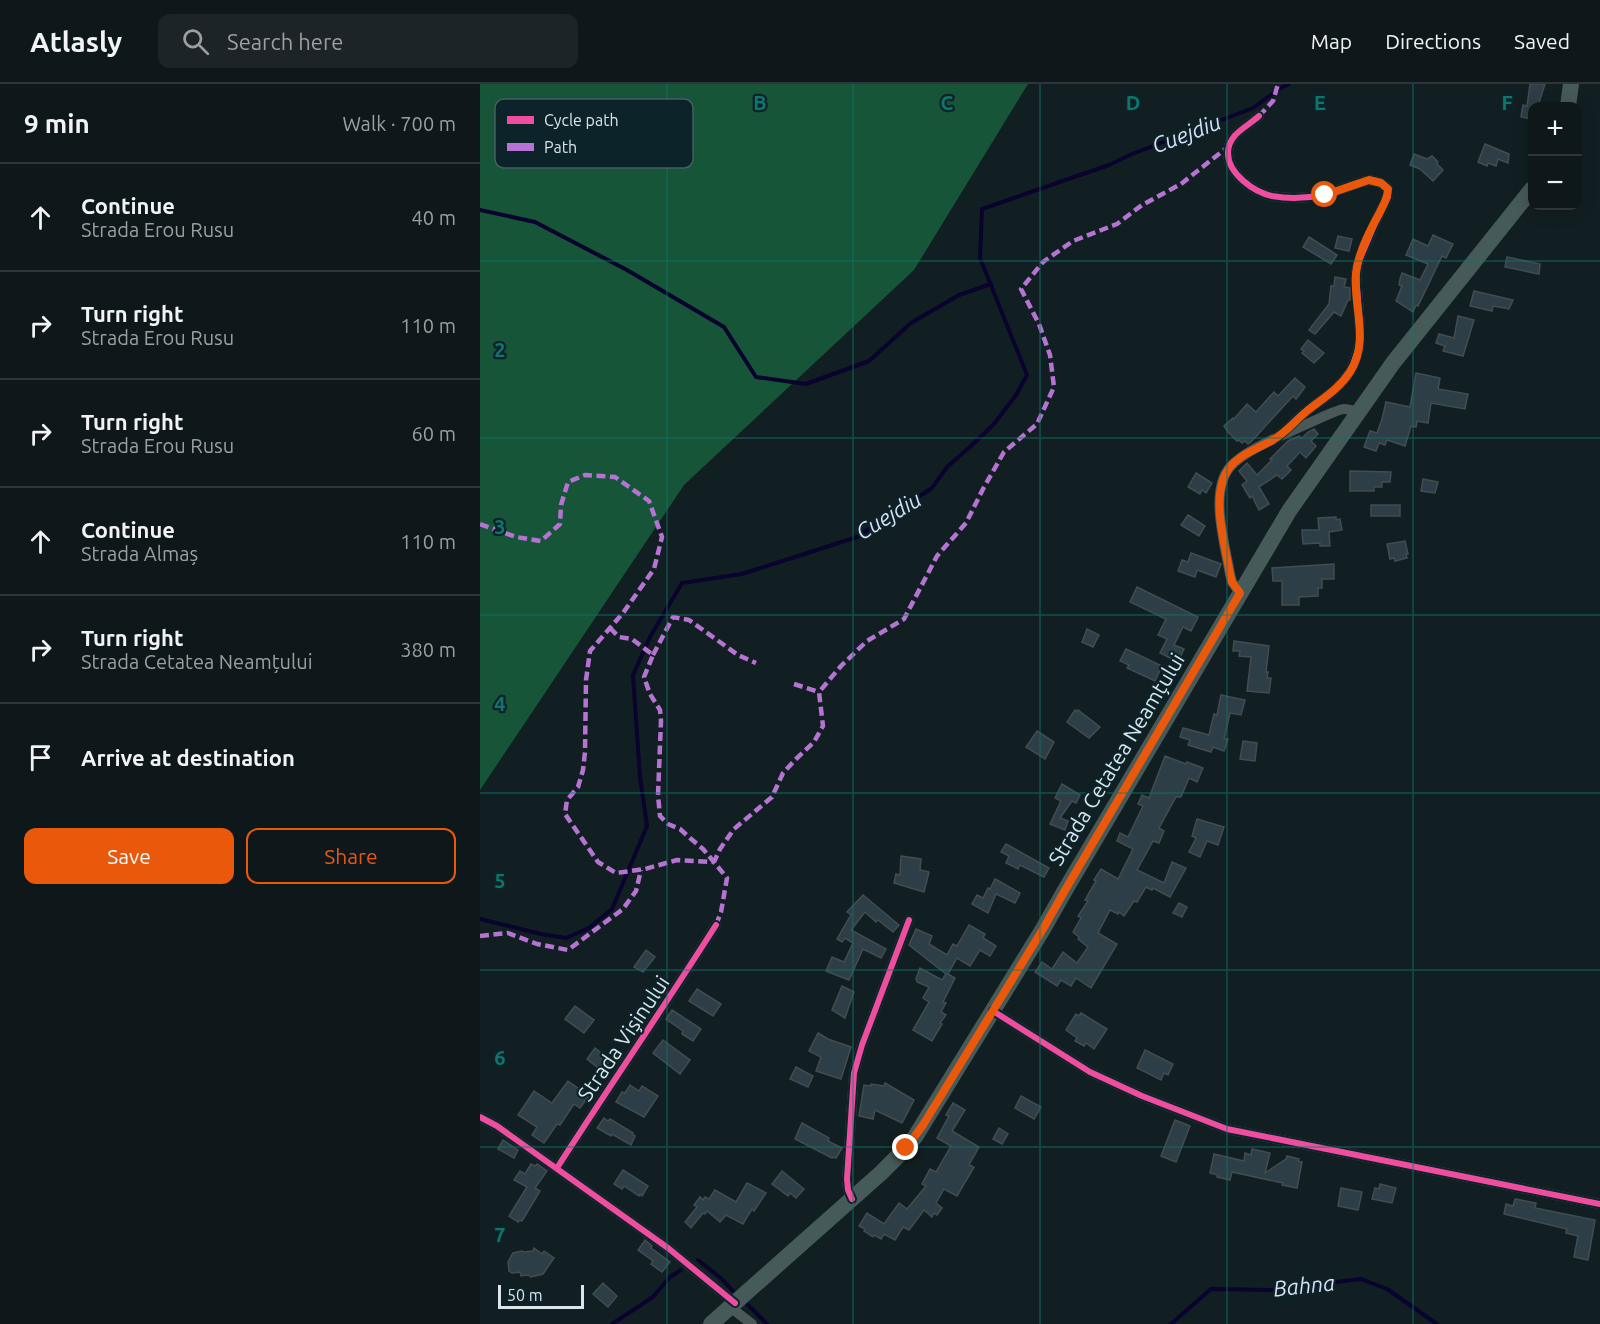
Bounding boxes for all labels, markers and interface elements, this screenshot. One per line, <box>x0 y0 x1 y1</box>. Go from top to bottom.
search box <box>158 14 578 68</box>
icon: search <box>179 25 212 58</box>
text: Atlasly <box>30 26 122 57</box>
text: Search here <box>227 29 343 54</box>
text: Map <box>1311 29 1352 53</box>
text: Directions <box>1385 29 1481 53</box>
text: Saved <box>1514 29 1570 53</box>
text: B <box>753 91 767 114</box>
text: C <box>941 91 954 114</box>
text: D <box>1126 91 1140 114</box>
text: E <box>1314 91 1326 114</box>
text: F <box>1501 91 1513 114</box>
legend <box>495 99 693 168</box>
map controls <box>1528 102 1582 210</box>
button: + <box>1528 102 1582 156</box>
water label: Cuejdiu <box>1148 108 1224 158</box>
text: 9 min <box>24 109 90 138</box>
text: Cycle path <box>544 111 619 129</box>
text: Walk · 700 m <box>343 112 456 135</box>
text: Path <box>544 138 577 156</box>
button: − <box>1528 156 1582 210</box>
route start <box>1311 181 1337 207</box>
text: Continue <box>81 193 175 218</box>
icon: ahead <box>24 201 57 234</box>
text: 40 m <box>412 206 456 229</box>
text: Strada Erou Rusu <box>81 218 234 241</box>
text: Turn right <box>81 301 183 326</box>
icon: right <box>24 309 57 342</box>
text: 110 m <box>400 314 456 337</box>
text: Strada Erou Rusu <box>81 326 234 349</box>
text: 2 <box>494 338 506 361</box>
text: Turn right <box>81 409 183 434</box>
icon: right <box>24 417 57 450</box>
text: 60 m <box>412 422 456 445</box>
text: Strada Erou Rusu <box>81 434 234 457</box>
water label: Cuejdiu <box>851 486 925 544</box>
text: 3 <box>494 515 506 538</box>
text: Continue <box>81 517 175 542</box>
icon: ahead <box>24 525 57 558</box>
text: 110 m <box>400 530 456 553</box>
text: Strada Almaș <box>81 542 198 565</box>
text: Turn right <box>81 625 183 650</box>
icon: right <box>24 633 57 666</box>
text: 380 m <box>400 638 456 661</box>
street label: Strada Cetatea Neamțului <box>1043 649 1189 869</box>
text: Strada Cetatea Neamțului <box>81 650 313 673</box>
text: 4 <box>494 692 506 715</box>
icon: arrive <box>24 741 57 774</box>
text: Arrive at destination <box>81 745 295 770</box>
button: Save <box>24 828 234 884</box>
button: Share <box>246 828 456 884</box>
text: 5 <box>494 869 506 892</box>
street label: Strada Vișinului <box>572 971 674 1105</box>
text: 6 <box>494 1046 506 1069</box>
route end <box>892 1134 918 1160</box>
text: 7 <box>494 1223 506 1246</box>
water label: Bahna <box>1272 1269 1336 1301</box>
scale bar <box>498 1282 584 1310</box>
text: 50 m <box>507 1286 543 1304</box>

